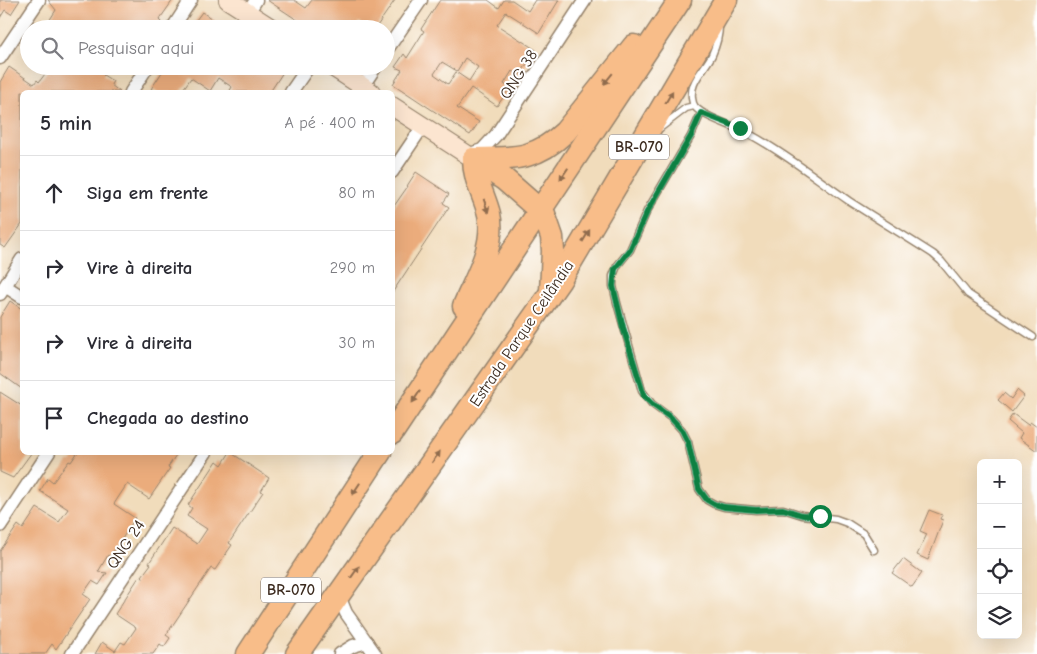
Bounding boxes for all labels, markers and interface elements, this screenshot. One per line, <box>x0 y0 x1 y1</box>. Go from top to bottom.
search box <box>20 20 395 75</box>
icon: search <box>38 34 66 62</box>
text: Pesquisar aqui <box>78 37 194 59</box>
street label: QNG 38 <box>496 47 541 103</box>
one-way arrow <box>603 72 614 85</box>
one-way arrow <box>664 90 673 103</box>
text: 5 min <box>40 111 92 135</box>
text: A pé · 400 m <box>285 114 375 132</box>
route end <box>729 117 752 140</box>
road number: BR-070 <box>609 134 669 160</box>
one-way arrow <box>559 167 569 181</box>
icon: ahead <box>40 179 68 207</box>
text: Siga em frente <box>87 182 208 204</box>
text: 80 m <box>338 184 375 202</box>
one-way arrow <box>483 198 490 213</box>
one-way arrow <box>581 230 590 243</box>
icon: right <box>40 254 68 282</box>
text: Vire à direita <box>87 257 192 279</box>
street label: Estrada Parque Ceilândia <box>466 257 577 410</box>
text: 290 m <box>330 259 375 277</box>
icon: right <box>40 329 68 357</box>
text: Vire à direita <box>87 332 192 354</box>
text: 30 m <box>339 334 375 352</box>
one-way arrow <box>411 391 421 404</box>
icon: arrive <box>40 404 68 432</box>
text: Chegada ao destino <box>87 407 249 429</box>
one-way arrow <box>431 450 441 464</box>
map controls <box>977 459 1022 639</box>
button: + <box>977 459 1022 504</box>
one-way arrow <box>351 482 361 495</box>
button: − <box>977 504 1022 549</box>
route start <box>809 505 832 528</box>
street label: QNG 24 <box>103 517 149 572</box>
button: locate <box>977 549 1022 594</box>
one-way arrow <box>350 565 360 578</box>
road number: BR-070 <box>261 578 321 602</box>
button: layers <box>977 594 1022 639</box>

